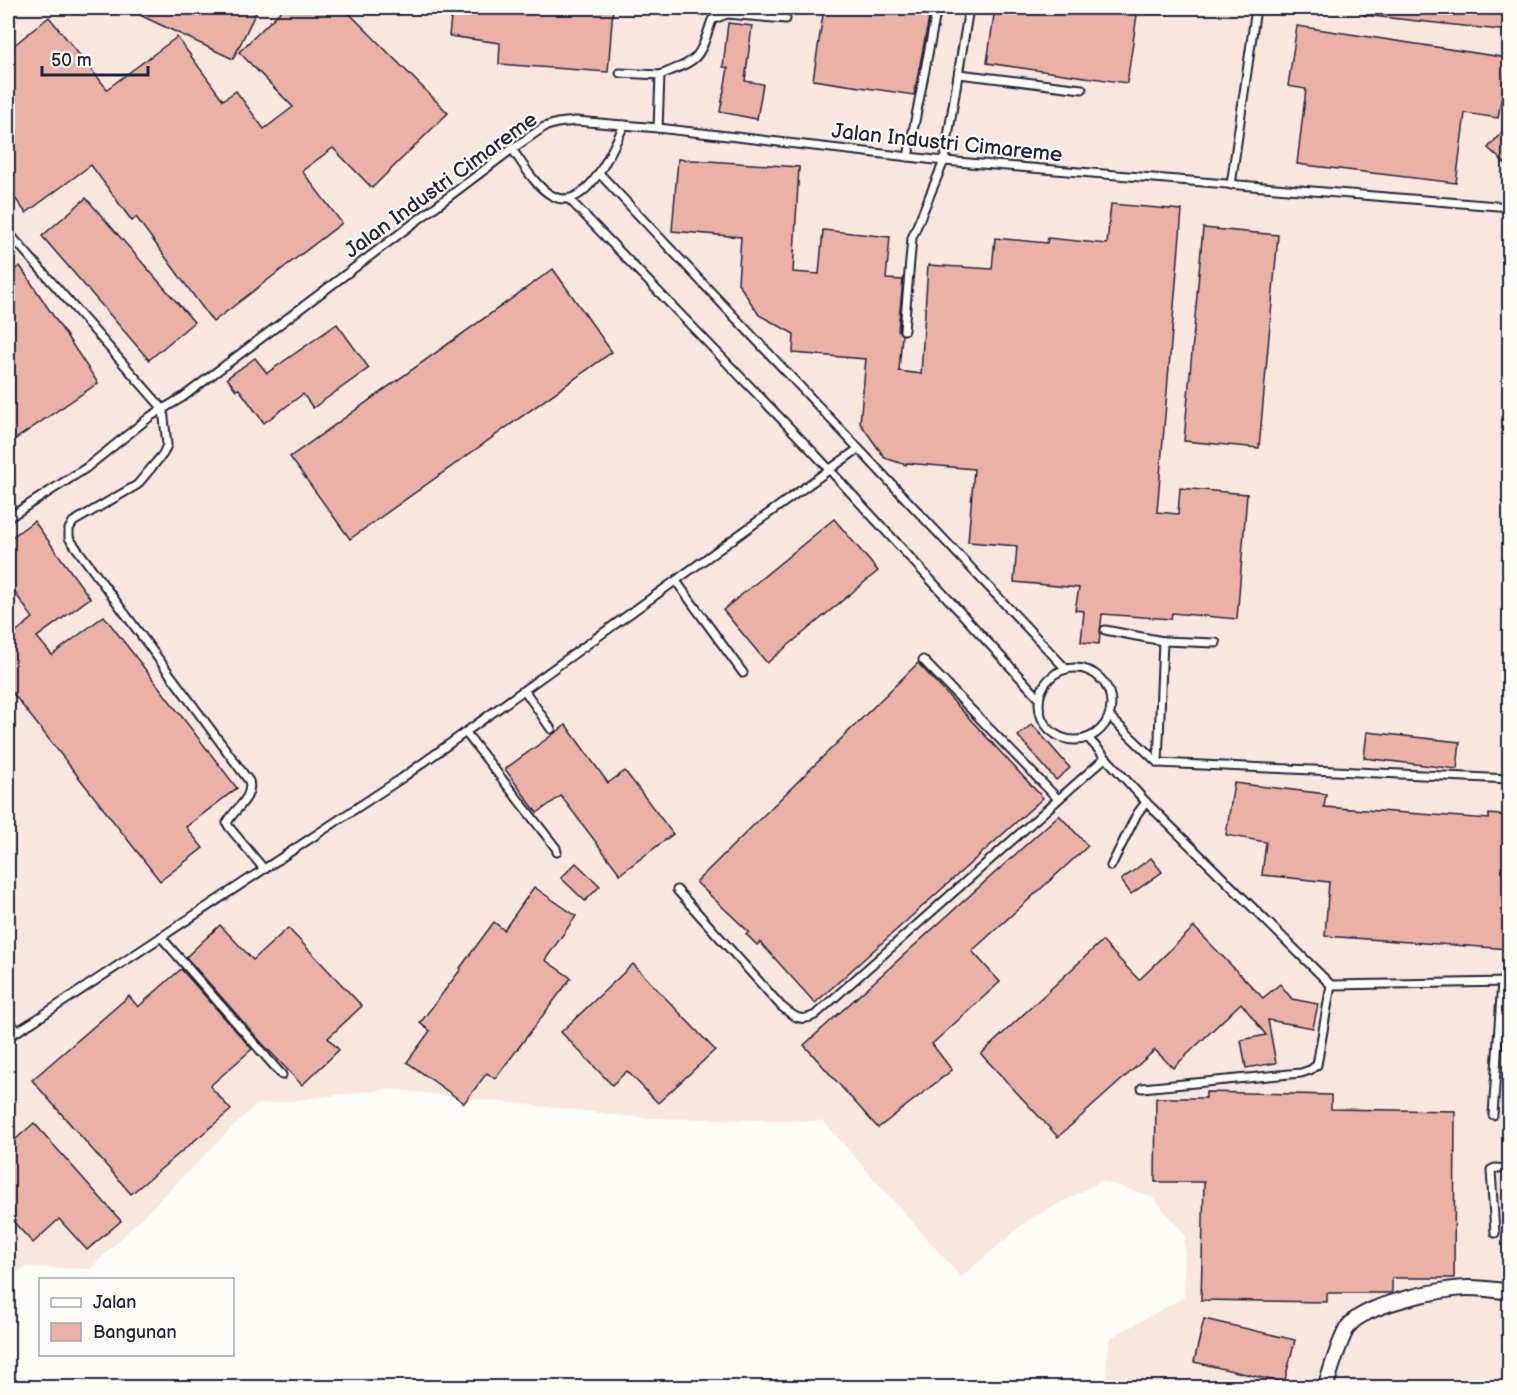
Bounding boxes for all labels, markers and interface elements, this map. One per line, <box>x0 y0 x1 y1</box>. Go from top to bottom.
scale bar <box>42 39 148 77</box>
text: 50 m <box>51 50 92 71</box>
street label: Jalan Industri Cimareme <box>340 107 542 263</box>
street label: Jalan Industri Cimareme <box>830 118 1064 168</box>
legend <box>39 1278 234 1356</box>
text: Jalan <box>93 1292 136 1313</box>
text: Bangunan <box>93 1322 177 1343</box>

